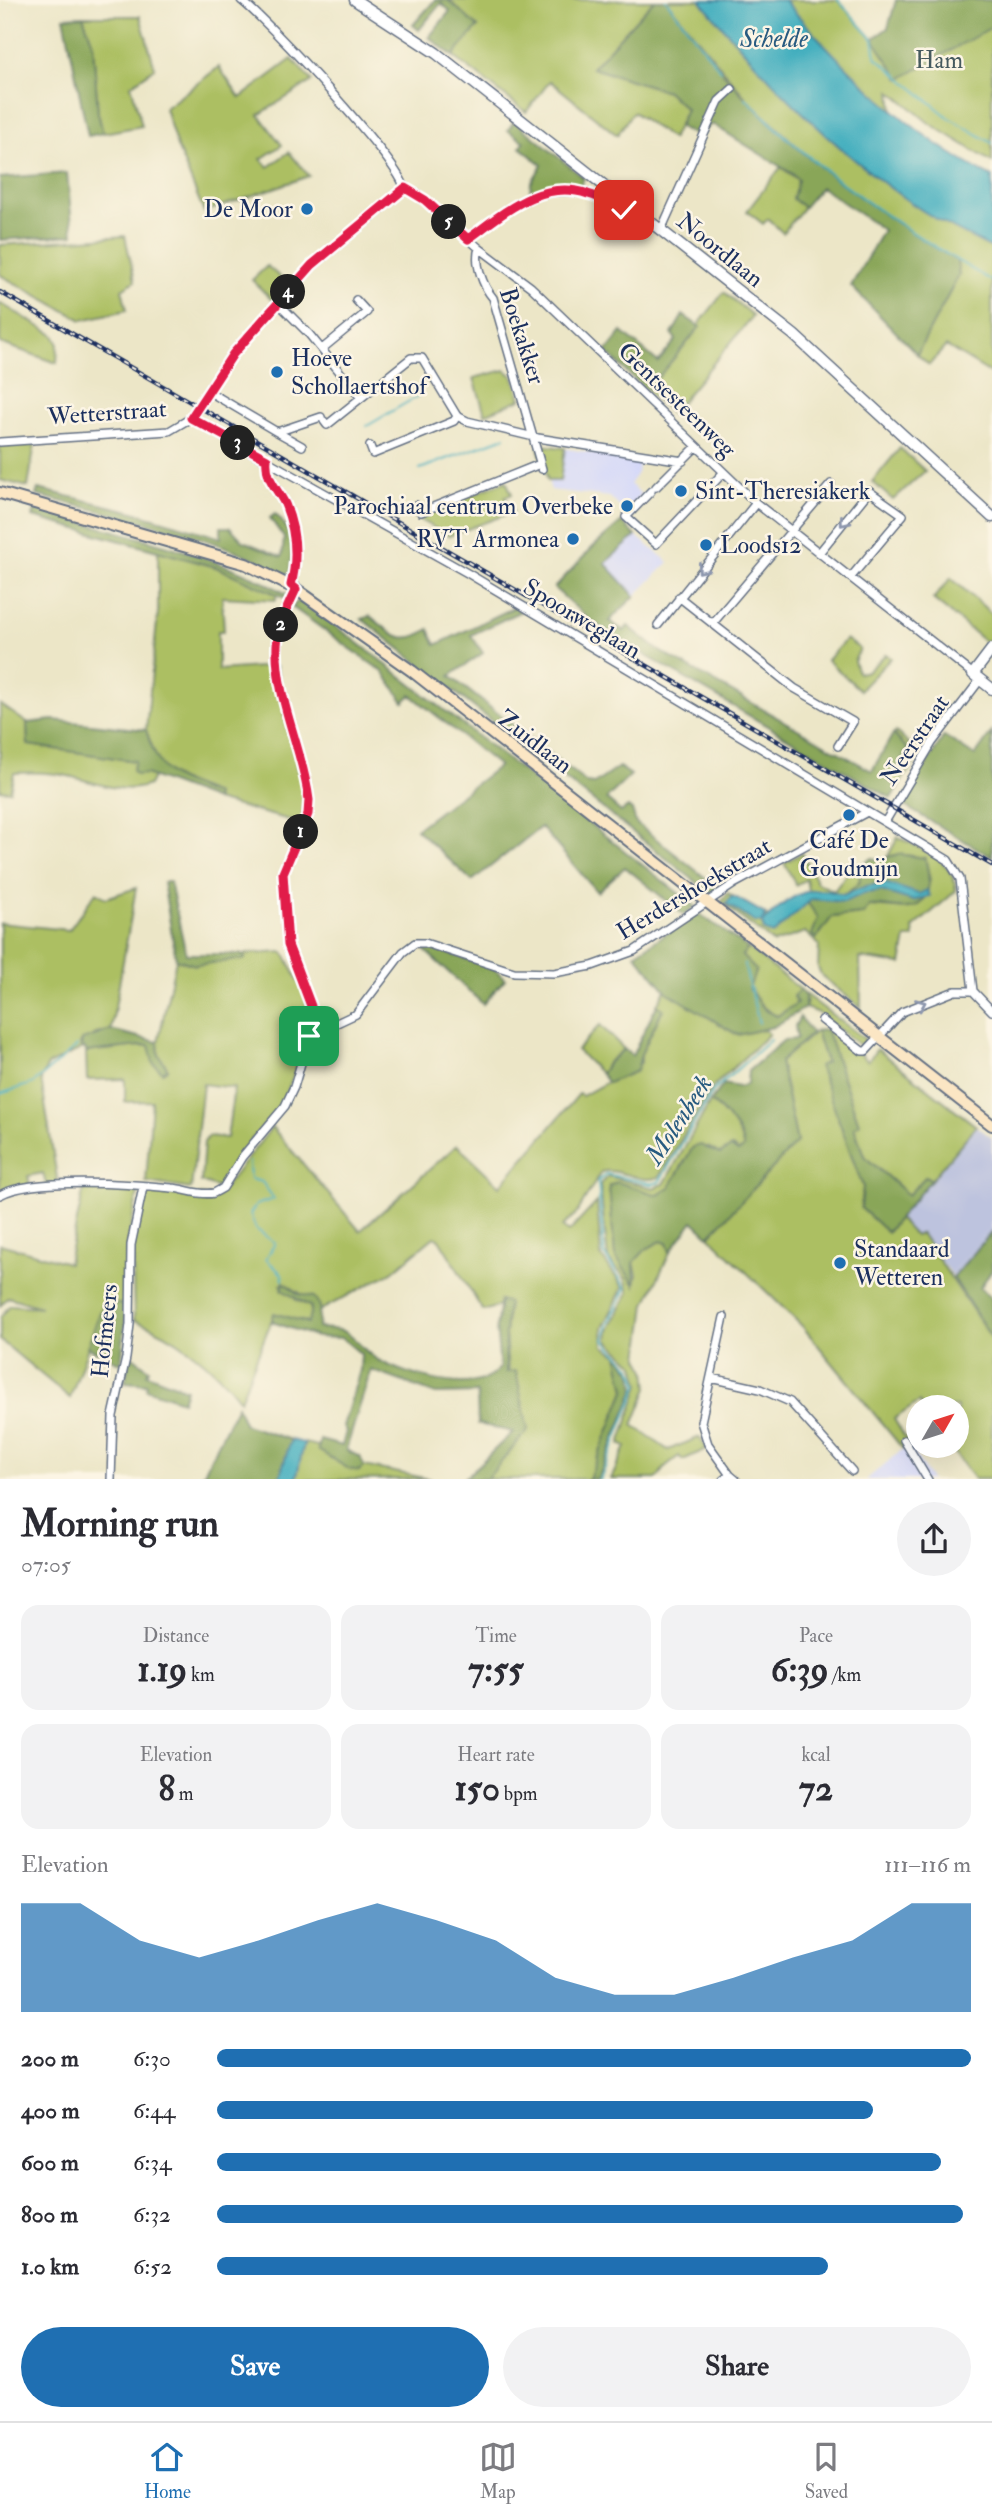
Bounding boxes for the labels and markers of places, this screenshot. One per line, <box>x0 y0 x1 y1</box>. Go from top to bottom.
pin <box>594 180 654 240</box>
place label: De Moor <box>204 194 293 225</box>
marker: De Moor <box>299 201 315 217</box>
pin: 5 <box>432 204 466 240</box>
pin: 4 <box>270 274 306 310</box>
place label: Hoeve Schollaertshof <box>291 343 430 402</box>
marker: Hoeve Schollaertshof <box>269 364 285 380</box>
pin: 3 <box>220 426 256 460</box>
place label: Sint-Theresiakerk <box>695 476 871 507</box>
marker: Sint-Theresiakerk <box>673 483 689 499</box>
place label: Parochiaal centrum Overbeke <box>333 491 613 522</box>
marker: Parochiaal centrum Overbeke <box>619 498 635 514</box>
place label: RVT Armonea <box>416 524 560 555</box>
place label: Loods12 <box>720 530 801 561</box>
marker: RVT Armonea <box>565 531 581 547</box>
marker: Loods12 <box>698 537 714 553</box>
pin: 2 <box>264 608 298 642</box>
marker: Café De Goudmijn <box>841 807 857 823</box>
pin: 1 <box>284 814 318 850</box>
place label: Café De Goudmijn <box>800 825 898 884</box>
pin <box>279 1006 339 1066</box>
place label: Standaard Wetteren <box>853 1234 950 1293</box>
marker: Standaard Wetteren <box>832 1255 848 1271</box>

